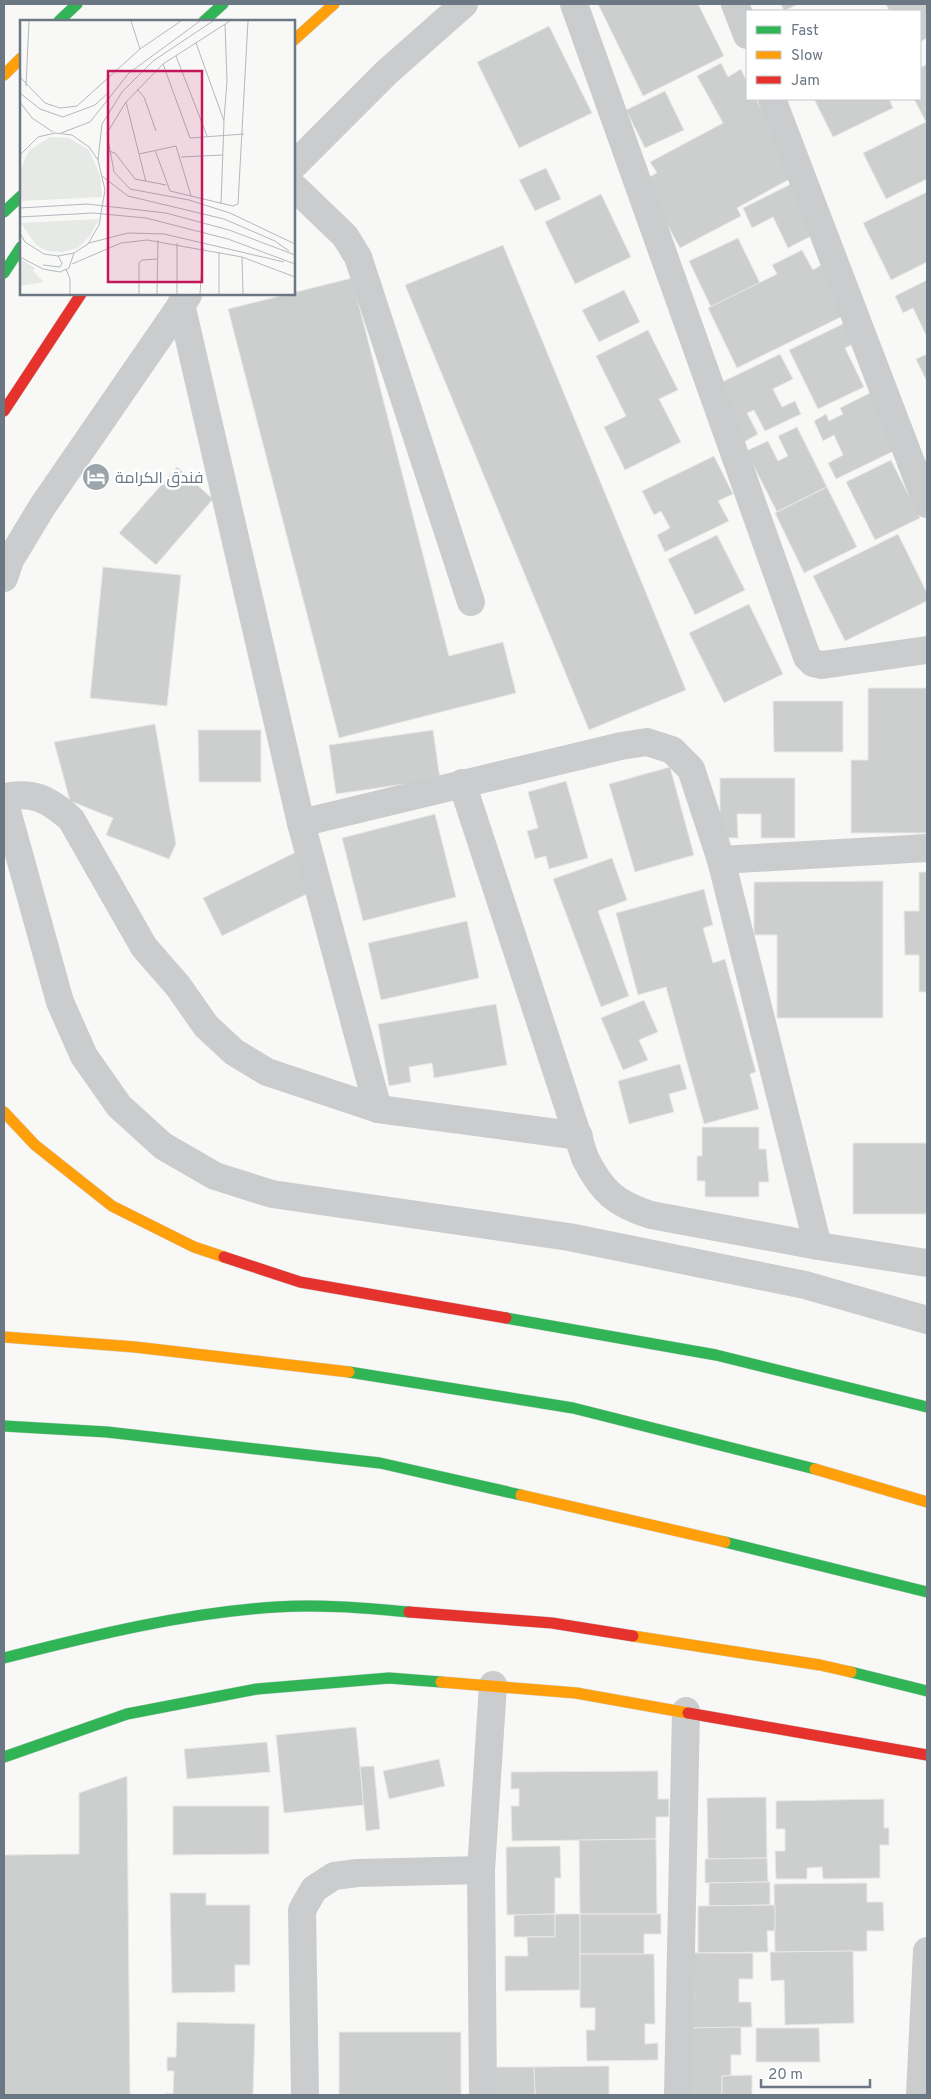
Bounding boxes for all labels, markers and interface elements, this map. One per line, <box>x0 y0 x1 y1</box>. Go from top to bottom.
legend <box>746 10 921 100</box>
inset map <box>20 20 295 295</box>
text: Fast <box>791 22 819 41</box>
text: Slow <box>791 47 823 66</box>
text: Jam <box>791 72 820 91</box>
hotel icon: فندق الكرامة <box>81 462 111 492</box>
place label: فندق الكرامة <box>115 469 203 489</box>
scale bar <box>761 2056 870 2088</box>
text: 20 m <box>768 2066 803 2085</box>

